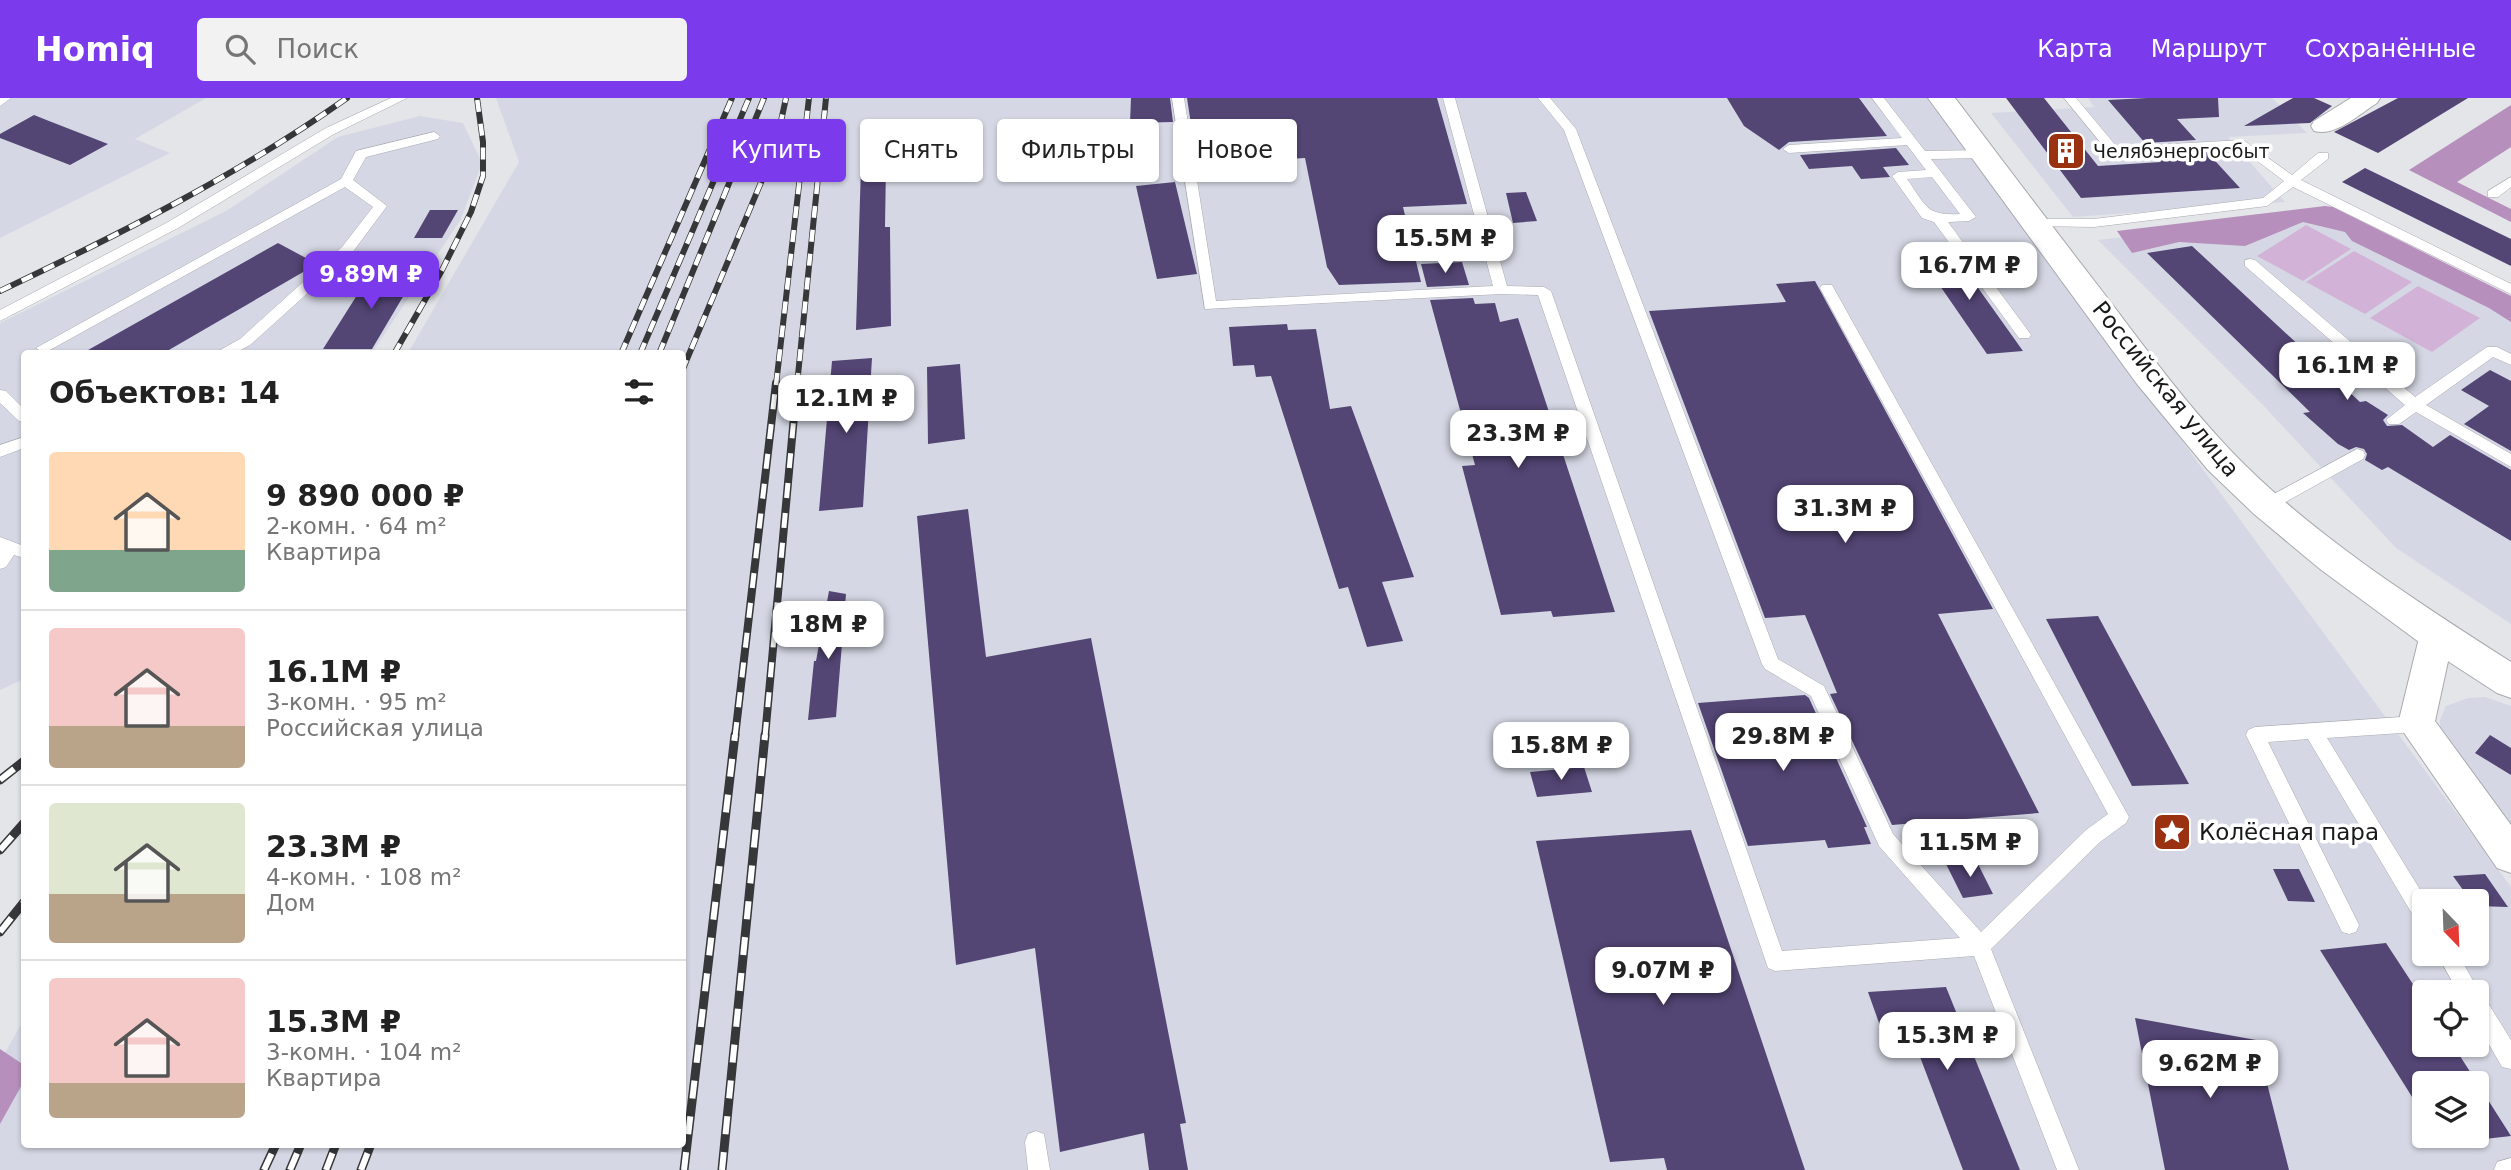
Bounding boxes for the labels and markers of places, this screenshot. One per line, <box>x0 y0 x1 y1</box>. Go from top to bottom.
building icon: Челябэнергосбыт <box>2045 130 2087 172</box>
place label: Челябэнергосбыт <box>2093 140 2269 162</box>
pin: 15.5M ₽ <box>1380 216 1510 275</box>
pin: 16.7M ₽ <box>1904 242 2034 302</box>
pin: 9.89M ₽ <box>306 252 436 311</box>
pin: 16.1M ₽ <box>2282 342 2412 402</box>
pin: 12.1M ₽ <box>781 376 911 435</box>
pin: 23.3M ₽ <box>1453 410 1583 470</box>
pin: 31.3M ₽ <box>1780 486 1910 545</box>
pin: 18M ₽ <box>779 602 877 661</box>
pin: 29.8M ₽ <box>1718 714 1848 773</box>
pin: 15.8M ₽ <box>1496 722 1626 782</box>
place icon: Колёсная пара <box>2151 811 2193 853</box>
place label: Колёсная пара <box>2199 819 2379 845</box>
pin: 11.5M ₽ <box>1905 820 2035 879</box>
pin: 9.07M ₽ <box>1598 948 1728 1007</box>
pin: 15.3M ₽ <box>1882 1012 2012 1072</box>
pin: 9.62M ₽ <box>2145 1040 2275 1100</box>

